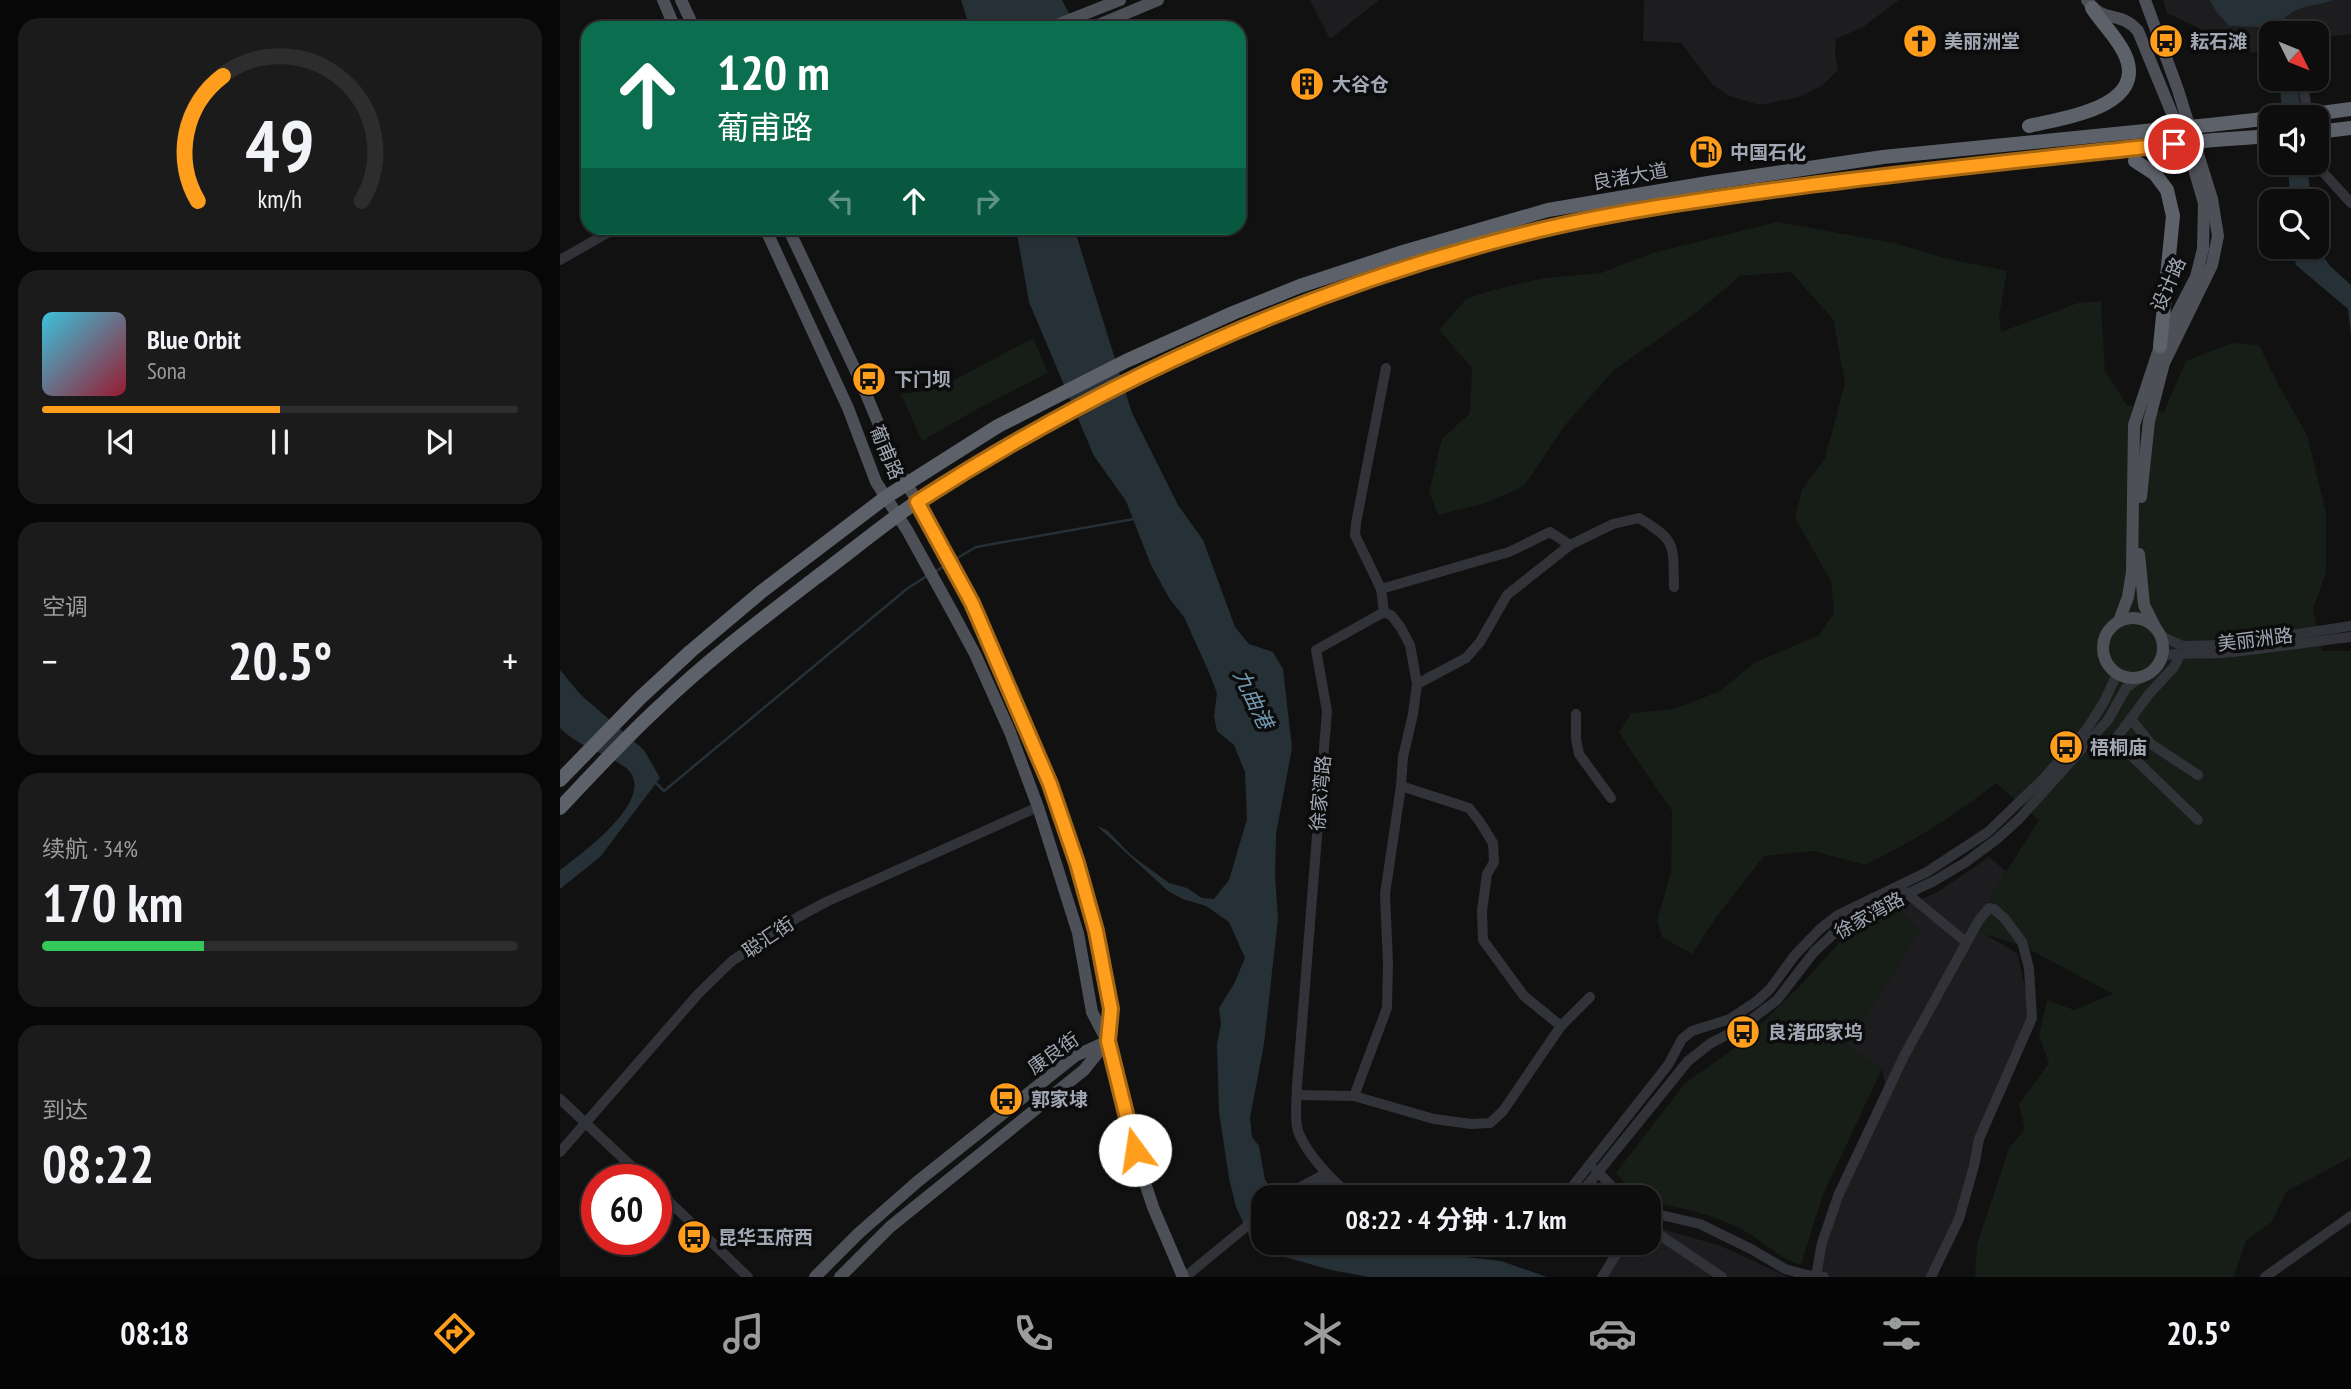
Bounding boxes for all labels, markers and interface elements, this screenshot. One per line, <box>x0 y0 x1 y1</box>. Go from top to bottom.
north arrow <box>2259 21 2329 91</box>
map controls <box>2259 21 2329 259</box>
church icon: 美丽洲堂 <box>1901 22 1939 60</box>
bus stop icon: 耘石滩 <box>2147 22 2185 60</box>
place label: 美丽洲堂 <box>1944 29 2020 53</box>
place label: 耘石滩 <box>2190 29 2247 53</box>
text: 120 m <box>717 40 830 104</box>
icon: ahead <box>602 49 693 140</box>
building icon: 大谷仓 <box>1288 65 1326 103</box>
place label: 大谷仓 <box>1332 72 1389 96</box>
text: 49 <box>245 97 315 191</box>
button: sound <box>2259 105 2329 175</box>
text: 葡甫路 <box>717 106 813 148</box>
pin <box>2144 114 2204 174</box>
icon: arrive <box>2155 125 2193 163</box>
fuel station icon: 中国石化 <box>1687 133 1725 171</box>
place label: 中国石化 <box>1730 140 1806 164</box>
street label: 良渚大道 <box>1590 158 1670 194</box>
icon: left <box>822 182 860 220</box>
icon: ahead <box>895 182 933 220</box>
icon: right <box>968 182 1006 220</box>
text: km/h <box>258 183 302 215</box>
button: search <box>2259 189 2329 259</box>
street label: 设计路 <box>2145 253 2191 315</box>
text: Blue Orbit <box>147 323 241 356</box>
text: Sona <box>147 356 186 385</box>
bus stop icon: 下门坝 <box>850 360 888 398</box>
place label: 下门坝 <box>894 367 951 391</box>
street label: 葡甫路 <box>865 421 909 483</box>
icon: previous <box>102 423 140 461</box>
icon: pause <box>261 423 299 461</box>
icon: next <box>420 423 458 461</box>
text: 空调 <box>42 592 88 621</box>
street label: 美丽洲路 <box>2216 622 2294 656</box>
text: 20.5° <box>228 627 332 694</box>
text: − <box>42 636 58 685</box>
text: + <box>502 636 518 685</box>
water label: 九曲港 <box>1228 665 1281 736</box>
bus stop icon: 梧桐庙 <box>2047 728 2085 766</box>
place label: 梧桐庙 <box>2090 735 2147 759</box>
street label: 徐家湾路 <box>1305 754 1335 832</box>
text: 续航 · 34% <box>42 834 138 863</box>
text: 170 km <box>42 869 183 936</box>
street label: 徐家湾路 <box>1830 886 1908 944</box>
street label: 聪汇街 <box>738 911 798 963</box>
bus stop icon: 良渚邱家坞 <box>1724 1013 1762 1051</box>
place label: 良渚邱家坞 <box>1768 1020 1863 1044</box>
street label: 康良街 <box>1023 1027 1083 1079</box>
bus stop icon: 郭家埭 <box>987 1080 1025 1118</box>
place label: 郭家埭 <box>1031 1087 1088 1111</box>
text: 到达 <box>42 1095 88 1124</box>
position arrow <box>1098 1113 1172 1187</box>
text: 08:22 <box>42 1130 154 1197</box>
speed limit sign: 60 <box>581 1164 672 1255</box>
text: 08:22 · 4 分钟 · 1.7 km <box>1346 1203 1566 1236</box>
bus stop icon: 昆华玉府西 <box>675 1218 713 1256</box>
place label: 昆华玉府西 <box>718 1225 813 1249</box>
icon: directions <box>430 1309 479 1358</box>
icon: music <box>719 1309 768 1358</box>
icon: phone <box>1009 1309 1058 1358</box>
icon: climate <box>1298 1309 1347 1358</box>
icon: car <box>1588 1309 1637 1358</box>
icon: filters <box>1877 1309 1926 1358</box>
text: 08:18 <box>120 1312 189 1354</box>
text: 20.5° <box>2166 1312 2231 1354</box>

